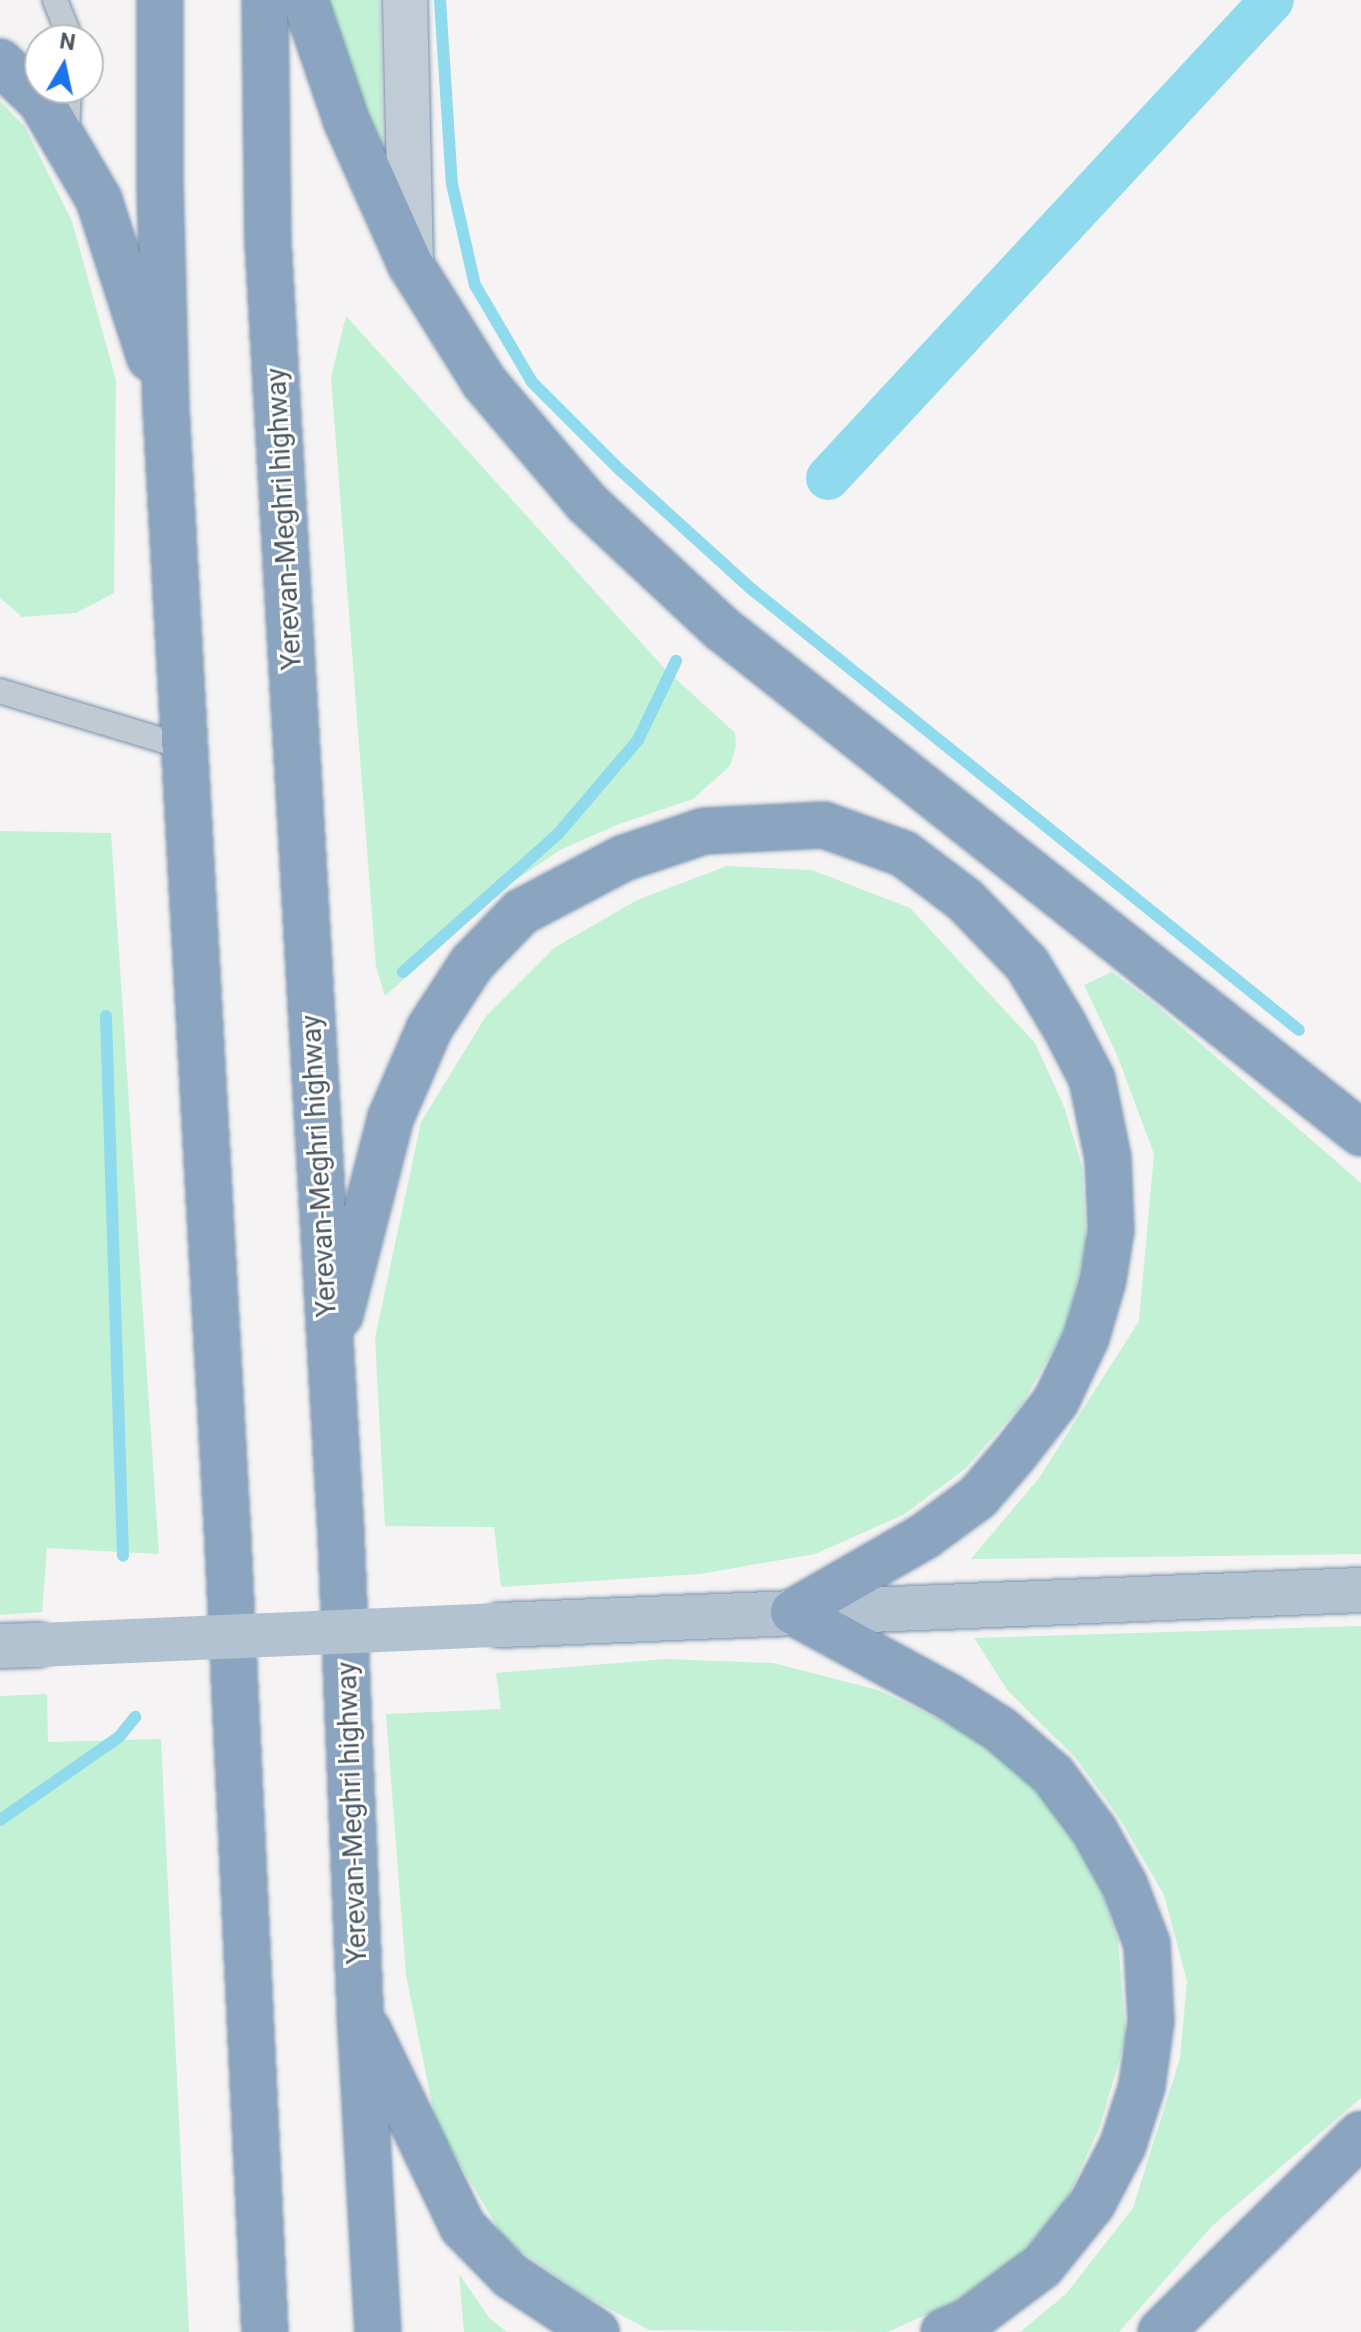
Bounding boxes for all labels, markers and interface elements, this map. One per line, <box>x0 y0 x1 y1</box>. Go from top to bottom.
north arrow <box>24 24 104 104</box>
text: N <box>58 28 77 55</box>
street label: Yerevan-Meghri highway <box>259 367 309 671</box>
street label: Yerevan-Meghri highway <box>294 1014 344 1318</box>
street label: Yerevan-Meghri highway <box>330 1661 374 1965</box>

